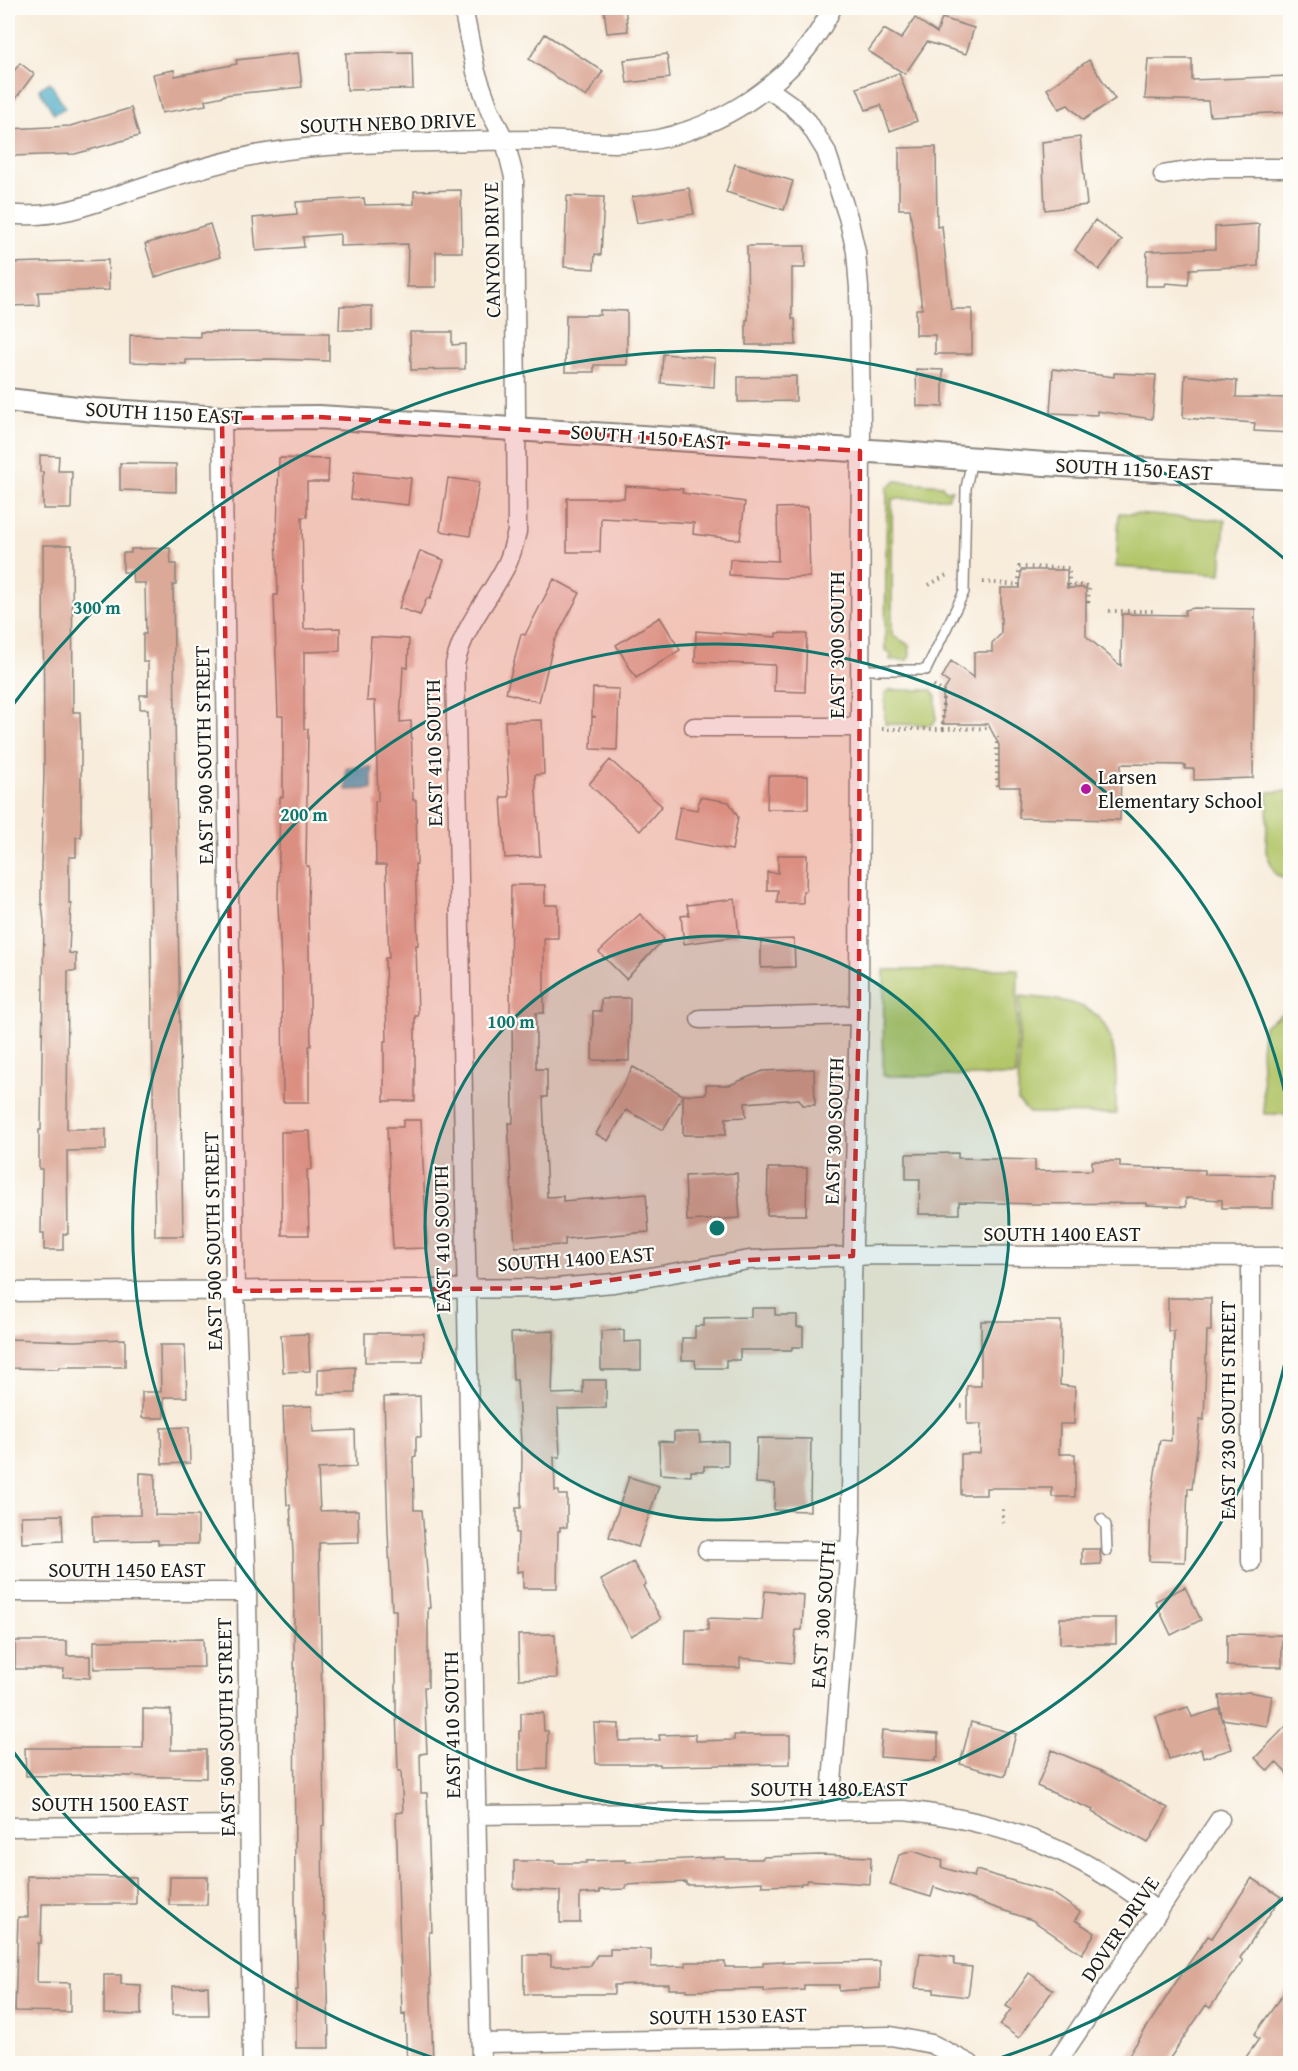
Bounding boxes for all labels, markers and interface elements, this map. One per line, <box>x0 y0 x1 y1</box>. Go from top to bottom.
street label: SOUTH NEBO DRIVE <box>299 104 477 141</box>
street label: CANYON DRIVE <box>475 181 508 318</box>
street label: SOUTH 1150 EAST <box>85 393 244 432</box>
street label: SOUTH 1150 EAST <box>569 416 729 457</box>
street label: SOUTH 1150 EAST <box>1055 449 1214 488</box>
street label: EAST 300 SOUTH <box>821 571 852 719</box>
text: 300 m <box>73 594 121 621</box>
street label: EAST 500 SOUTH STREET <box>186 645 221 865</box>
street label: EAST 410 SOUTH <box>417 679 450 827</box>
place label: Larsen Elementary School <box>1098 761 1263 816</box>
marker: Larsen Elementary School <box>1079 782 1093 796</box>
text: 200 m <box>280 801 328 828</box>
text: 100 m <box>487 1008 535 1035</box>
street label: EAST 300 SOUTH <box>815 1057 852 1205</box>
street label: EAST 500 SOUTH STREET <box>195 1131 230 1351</box>
street label: EAST 410 SOUTH <box>425 1165 458 1313</box>
centre of rings <box>707 1218 727 1238</box>
street label: SOUTH 1400 EAST <box>983 1218 1141 1249</box>
street label: SOUTH 1400 EAST <box>496 1238 656 1279</box>
street label: EAST 230 SOUTH STREET <box>1212 1300 1243 1520</box>
street label: EAST 300 SOUTH <box>802 1540 843 1690</box>
street label: SOUTH 1450 EAST <box>48 1554 206 1585</box>
street label: EAST 500 SOUTH STREET <box>208 1617 243 1837</box>
street label: EAST 410 SOUTH <box>435 1651 468 1799</box>
street label: SOUTH 1480 EAST <box>750 1773 908 1804</box>
street label: SOUTH 1500 EAST <box>31 1788 189 1819</box>
street label: DOVER DRIVE <box>1073 1869 1167 1988</box>
street label: SOUTH 1530 EAST <box>649 1999 807 2032</box>

